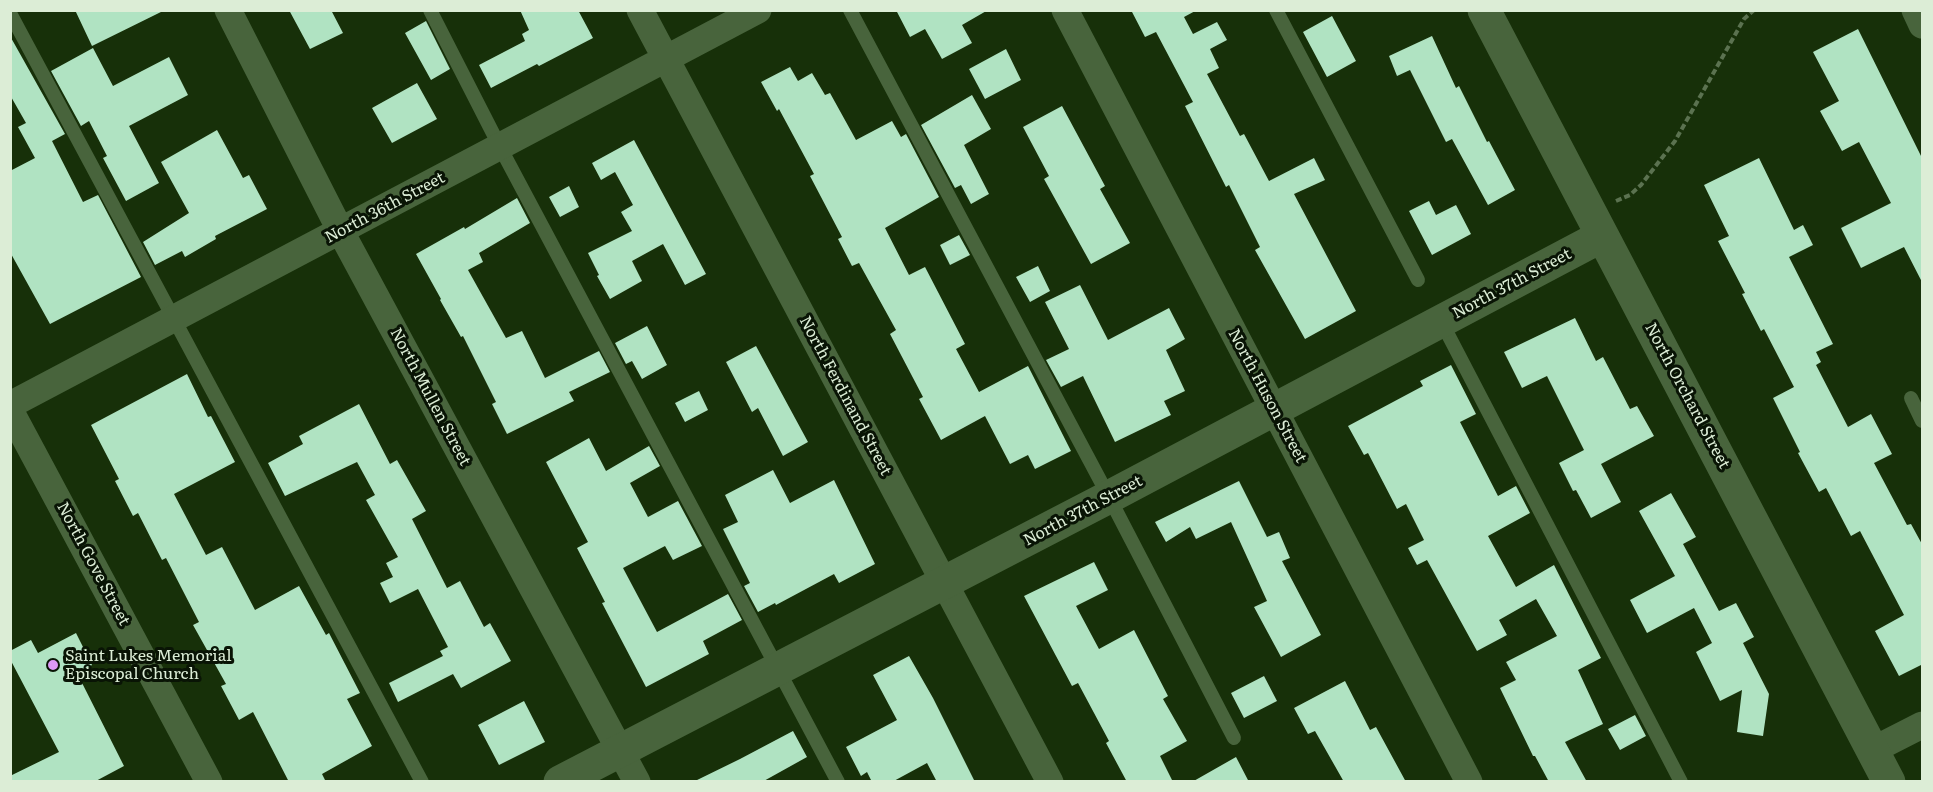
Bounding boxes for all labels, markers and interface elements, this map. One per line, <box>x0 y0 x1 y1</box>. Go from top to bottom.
street label: North 36th Street <box>322 168 448 248</box>
street label: North 37th Street <box>1449 245 1575 323</box>
street label: North Ferdinand Street <box>795 313 895 479</box>
street label: North Orchard Street <box>1640 320 1734 472</box>
street label: North Mullen Street <box>386 325 474 469</box>
street label: North Huson Street <box>1224 326 1310 466</box>
street label: North 37th Street <box>1020 472 1146 550</box>
street label: North Gove Street <box>52 499 134 629</box>
place label: Saint Lukes Memorial Episcopal Church <box>65 646 232 684</box>
marker: Saint Lukes Memorial Episcopal Church <box>46 658 60 672</box>

